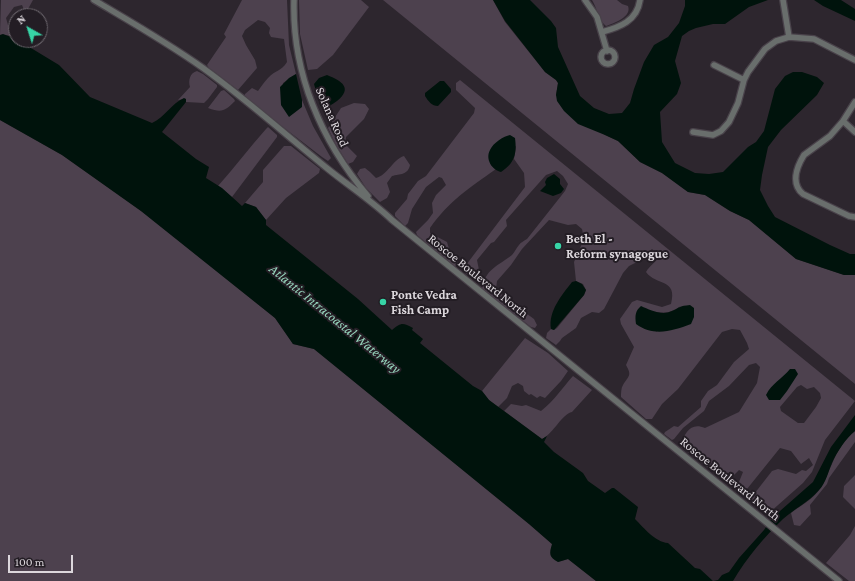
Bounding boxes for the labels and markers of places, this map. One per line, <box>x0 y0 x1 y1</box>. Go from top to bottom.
place label: Beth El - Reform synagogue <box>566 231 668 262</box>
marker: Beth El - Reform synagogue <box>553 241 563 251</box>
place label: Ponte Vedra Fish Camp <box>391 287 457 318</box>
marker: Ponte Vedra Fish Camp <box>378 297 388 307</box>

